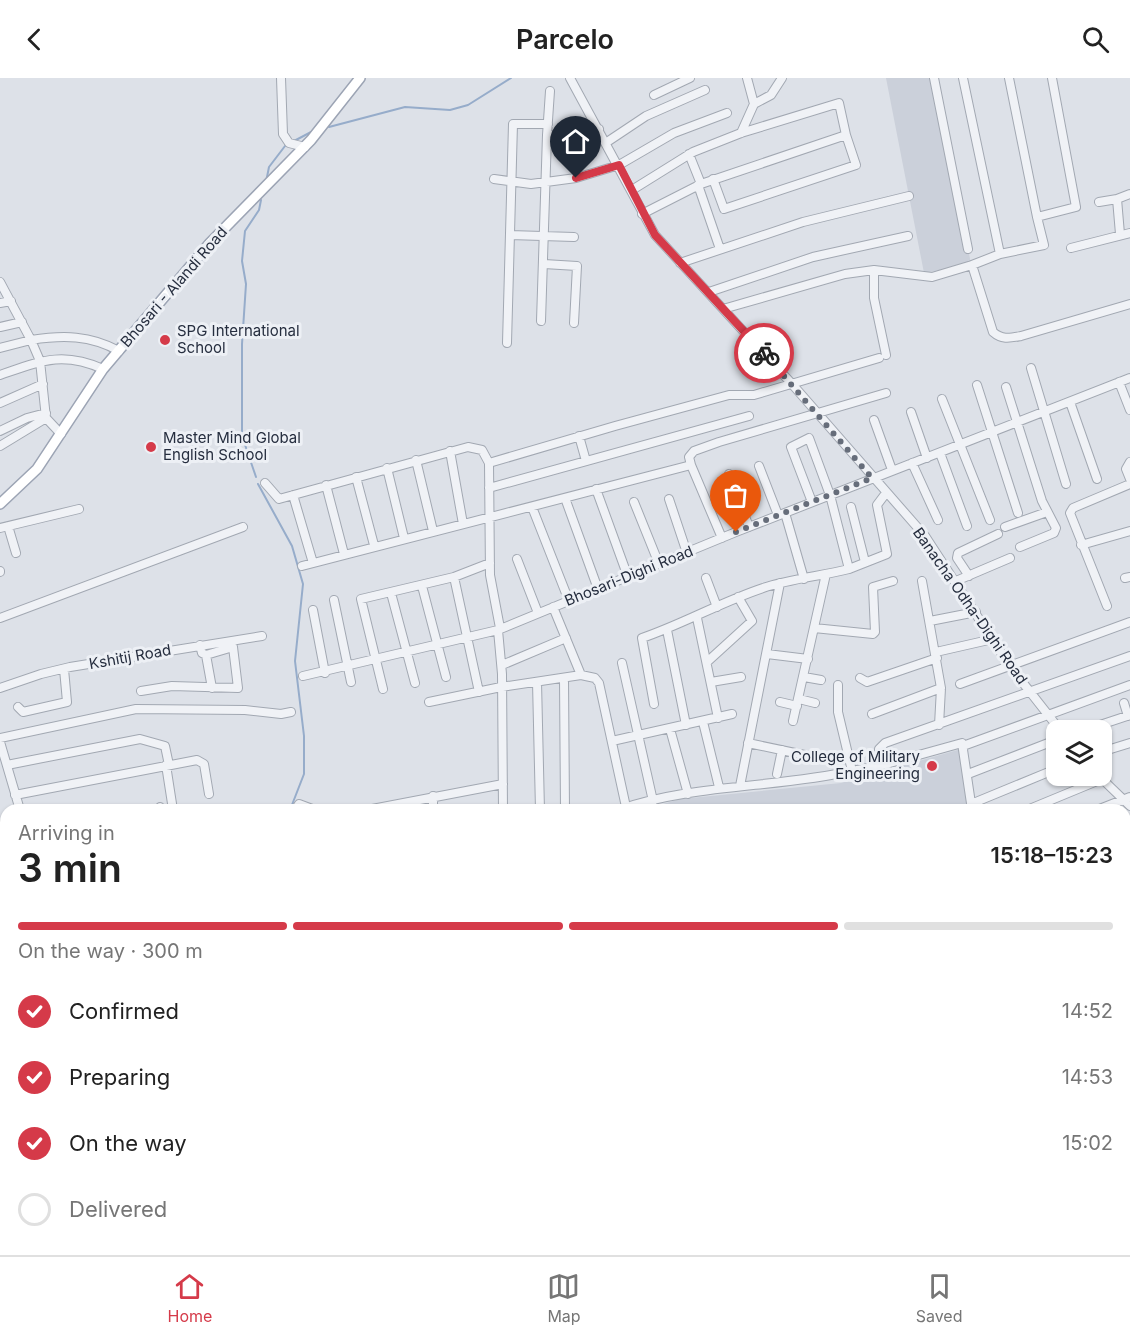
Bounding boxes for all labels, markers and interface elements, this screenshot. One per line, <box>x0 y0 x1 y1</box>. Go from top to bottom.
icon: back <box>18 23 51 56</box>
text: Parcelo <box>516 23 614 56</box>
icon: search <box>1079 23 1112 56</box>
pin <box>550 116 601 178</box>
icon: home <box>559 125 592 158</box>
street label: Bhosari - Alandi Road <box>116 223 231 351</box>
place label: SPG International School <box>177 321 300 357</box>
courier <box>734 323 794 383</box>
marker: SPG International School <box>158 333 172 347</box>
icon: bike <box>748 337 781 370</box>
place label: Master Mind Global English School <box>163 428 301 464</box>
marker: Master Mind Global English School <box>144 440 158 454</box>
pin <box>710 470 761 532</box>
icon: bag <box>719 479 752 512</box>
street label: Banacha Odha-Dighi Road <box>909 524 1032 688</box>
street label: Bhosari-Dighi Road <box>562 541 696 610</box>
street label: Kshitij Road <box>87 640 172 673</box>
map controls <box>1046 720 1112 786</box>
button: layers <box>1046 720 1112 786</box>
place label: College of Military Engineering <box>791 747 921 783</box>
marker: College of Military Engineering <box>925 759 939 773</box>
text: Arriving in <box>18 821 115 845</box>
text: 15:18–15:23 <box>991 842 1113 868</box>
text: 3 min <box>18 844 122 891</box>
text: On the way · 300 m <box>18 939 203 963</box>
icon: check <box>18 995 51 1028</box>
text: Confirmed <box>69 998 179 1024</box>
text: 14:52 <box>1062 999 1113 1023</box>
icon: check <box>18 1061 51 1094</box>
text: Preparing <box>69 1064 170 1090</box>
text: 14:53 <box>1062 1065 1113 1089</box>
icon: check <box>18 1127 51 1160</box>
text: On the way <box>69 1130 187 1156</box>
text: 15:02 <box>1062 1131 1113 1155</box>
text: Delivered <box>69 1196 167 1222</box>
tab: Home <box>168 1270 212 1326</box>
tab: Map <box>547 1270 581 1326</box>
tab: Saved <box>916 1270 962 1326</box>

